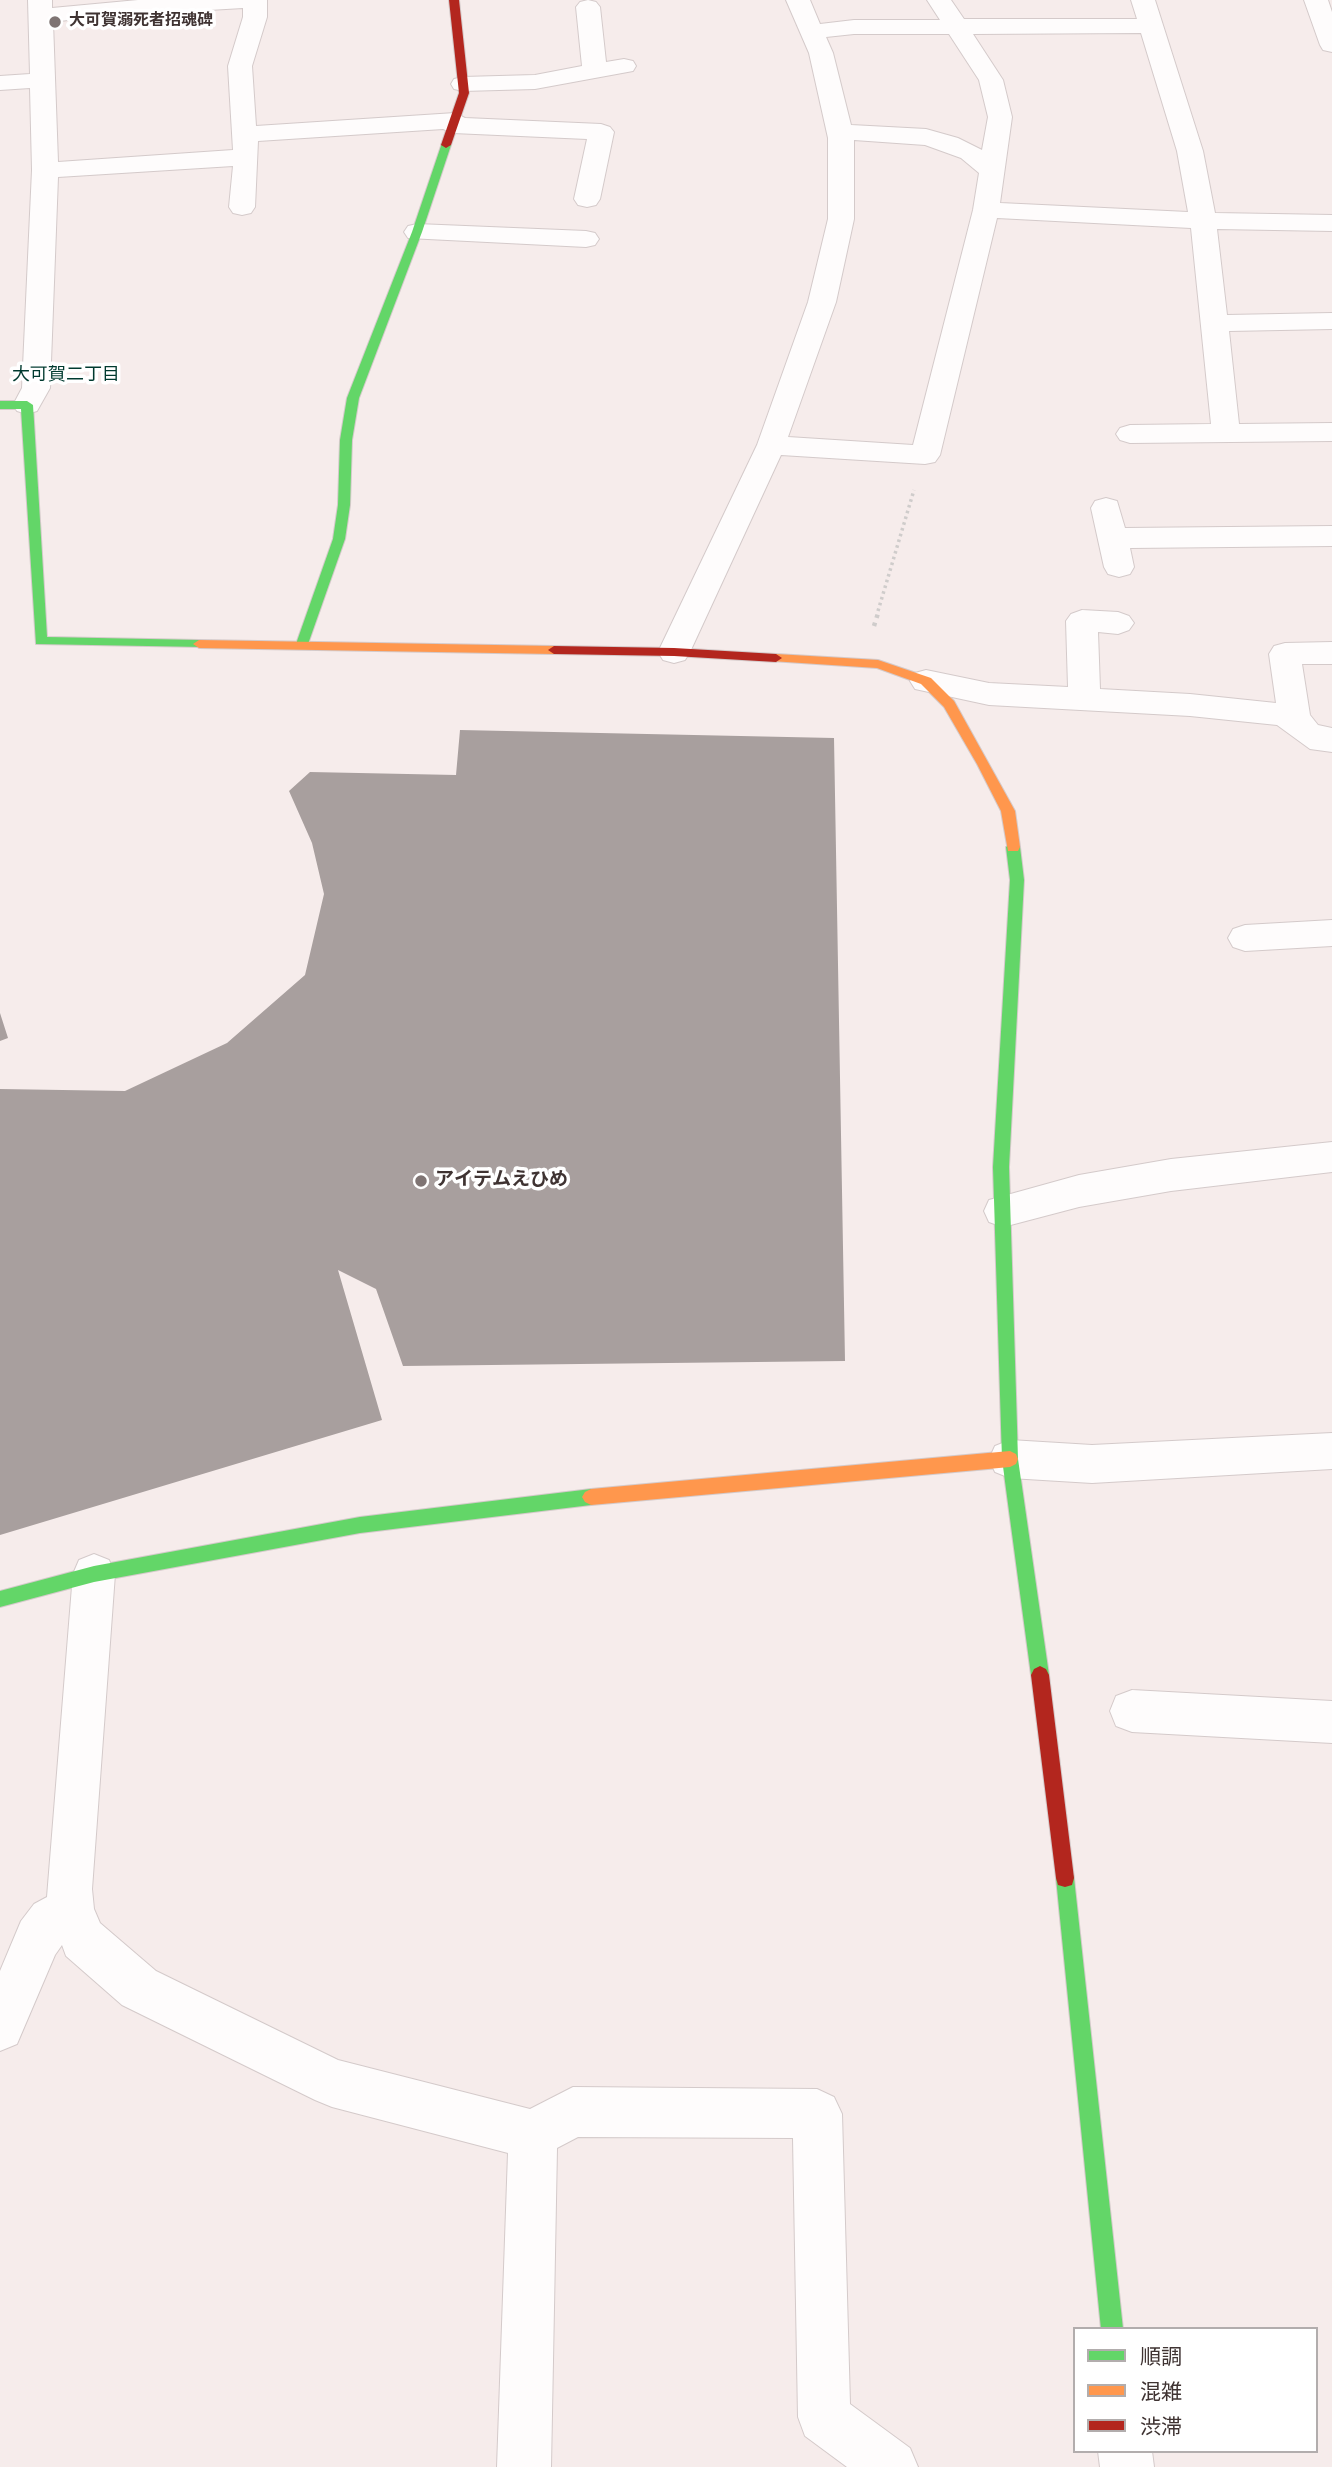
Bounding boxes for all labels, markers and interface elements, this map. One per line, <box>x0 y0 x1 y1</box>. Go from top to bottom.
place label: 大可賀溺死者招魂碑 <box>69 12 213 32</box>
marker: 大可賀溺死者招魂碑 <box>47 14 63 30</box>
district label: 大可賀二丁目 <box>12 365 120 387</box>
place label: アイテムえひめ <box>435 1170 568 1192</box>
marker: アイテムえひめ <box>413 1173 429 1189</box>
legend <box>1073 2327 1318 2453</box>
text: 順調 <box>1140 2345 1182 2372</box>
text: 混雑 <box>1140 2380 1182 2407</box>
text: 渋滞 <box>1140 2415 1182 2442</box>

